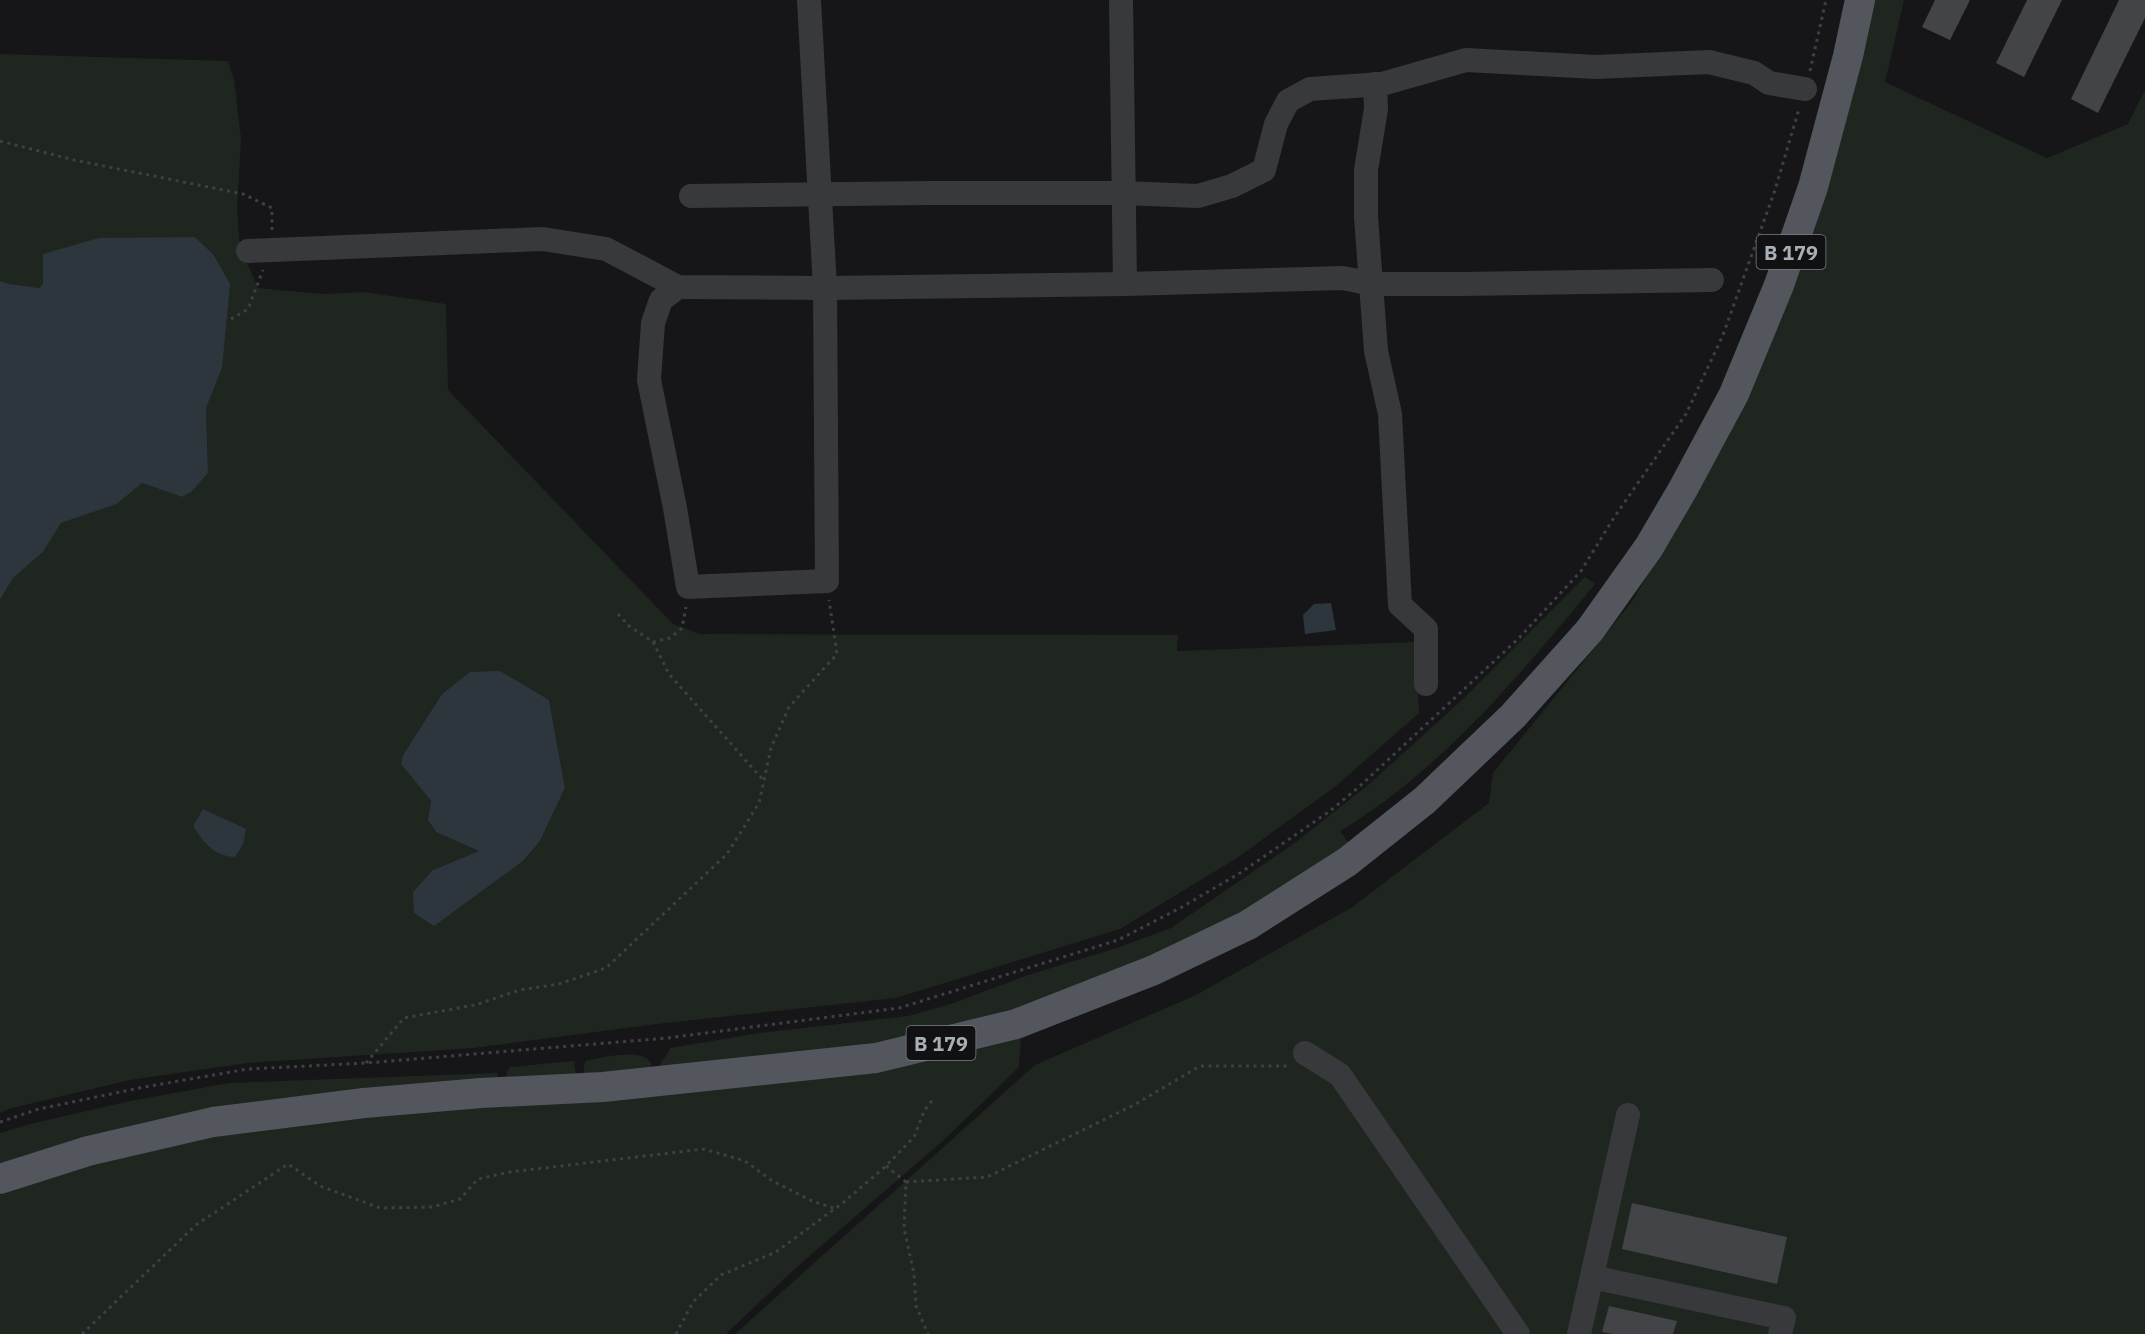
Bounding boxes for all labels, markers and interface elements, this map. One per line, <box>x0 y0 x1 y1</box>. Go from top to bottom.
road number: B 179 <box>1756 235 1826 269</box>
road number: B 179 <box>906 1026 976 1060</box>

